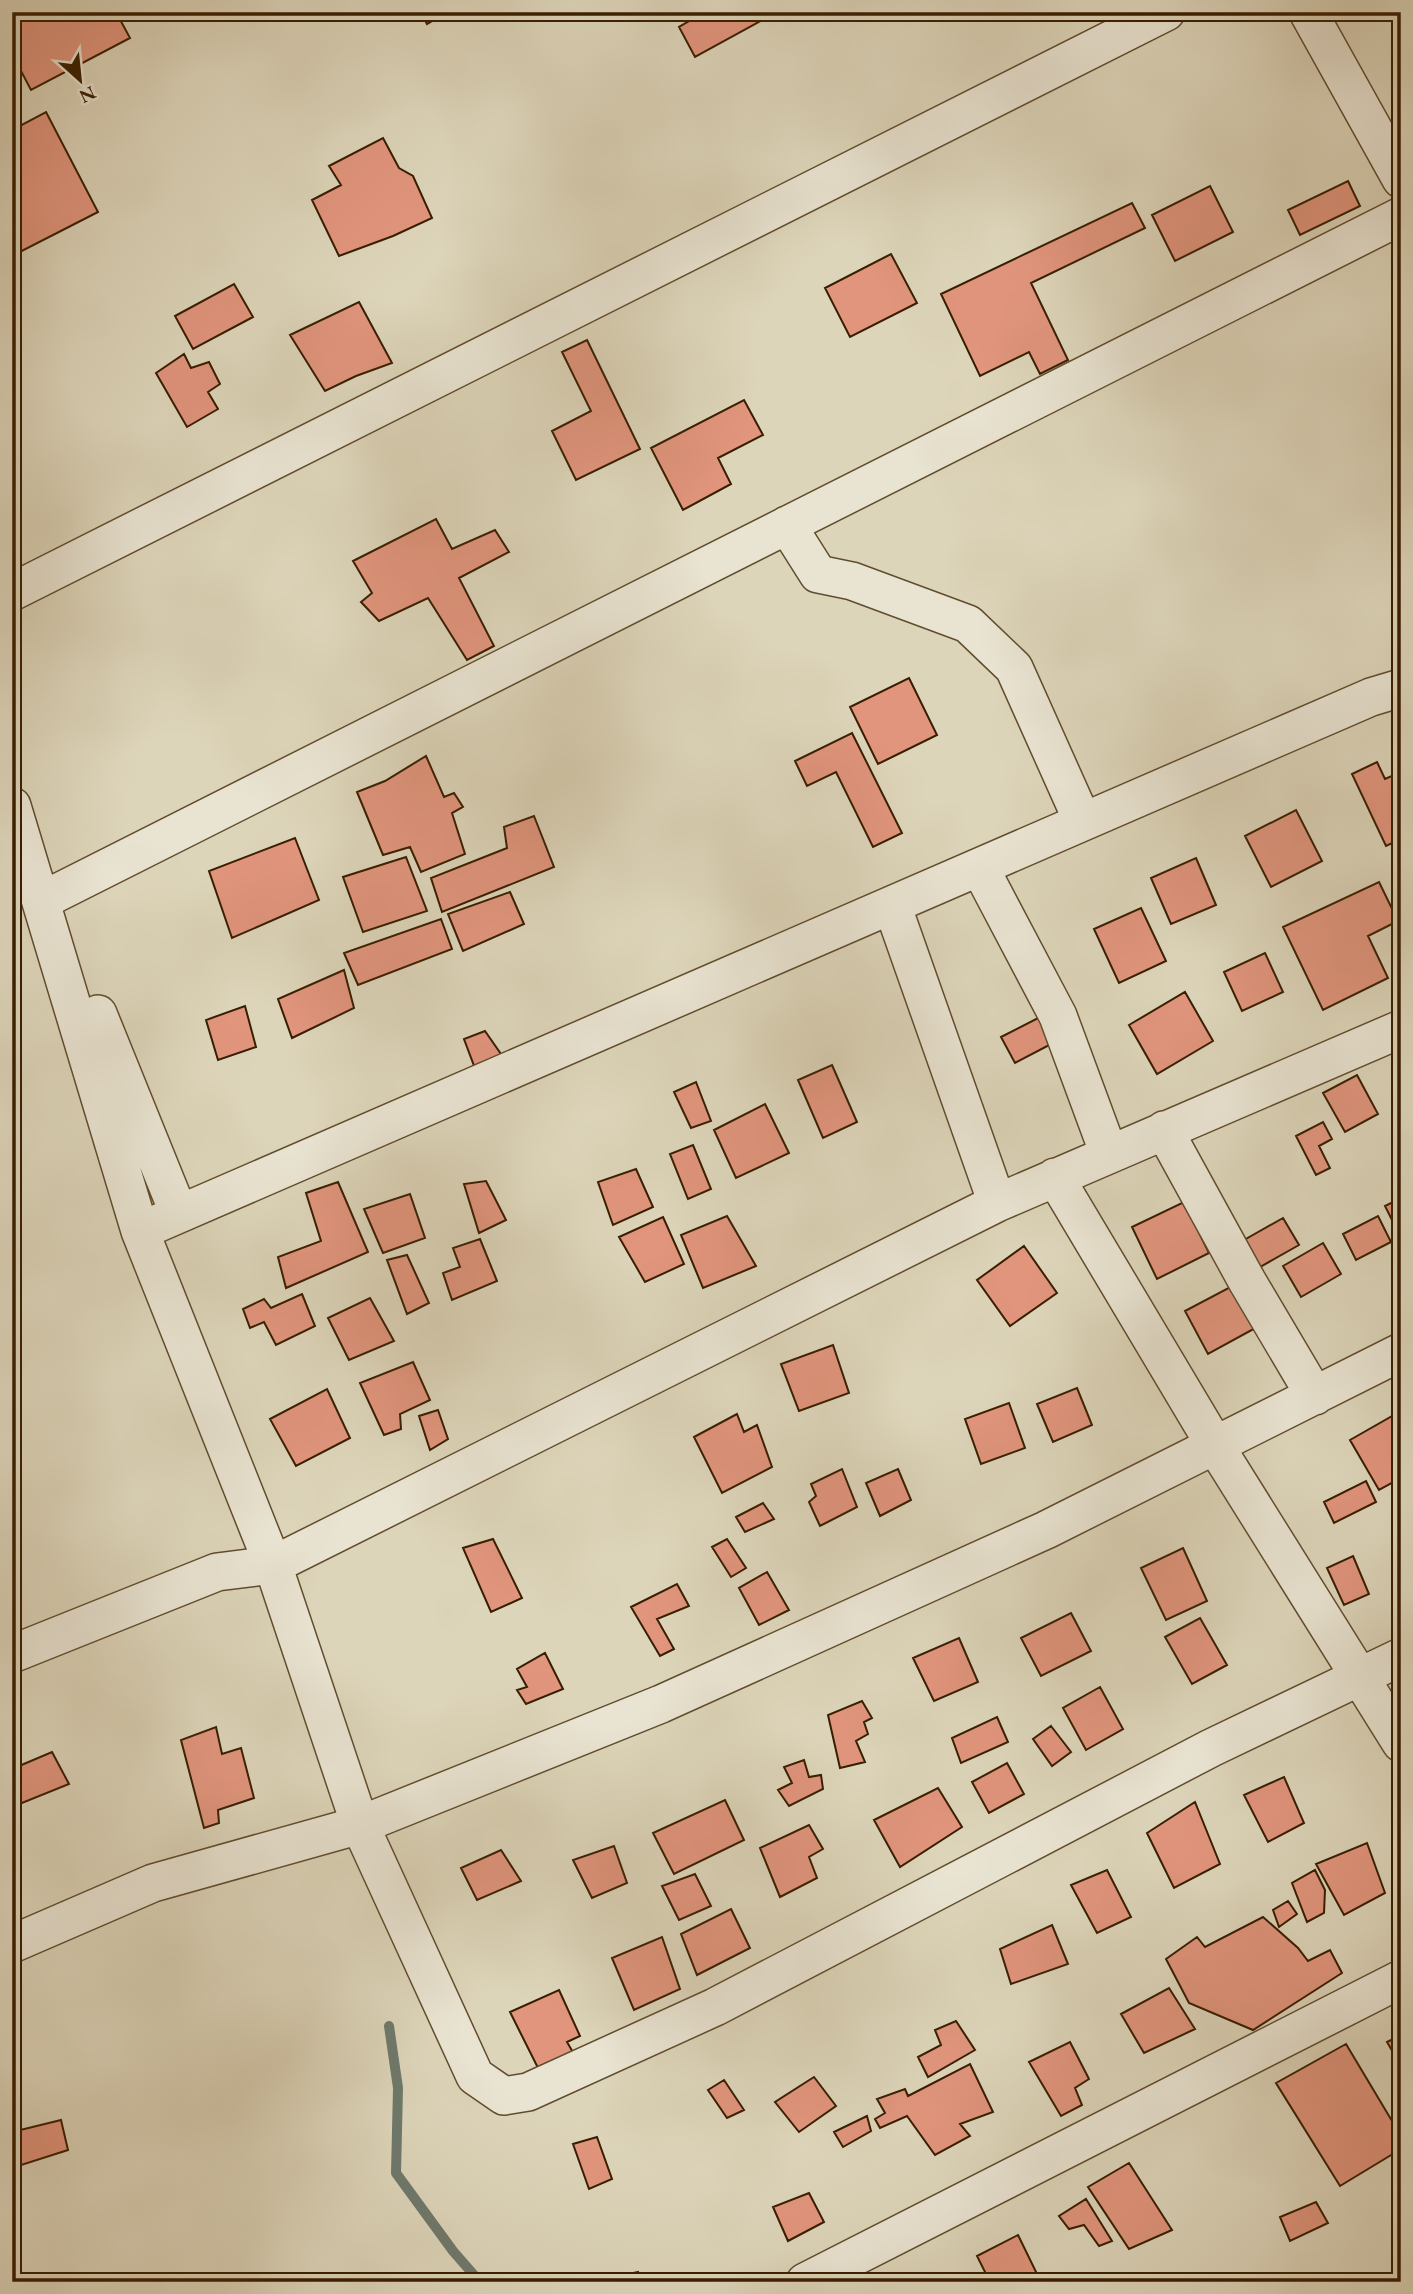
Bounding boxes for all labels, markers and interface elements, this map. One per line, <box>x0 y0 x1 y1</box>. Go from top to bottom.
north arrow <box>46 46 116 116</box>
text: N <box>74 80 100 110</box>

